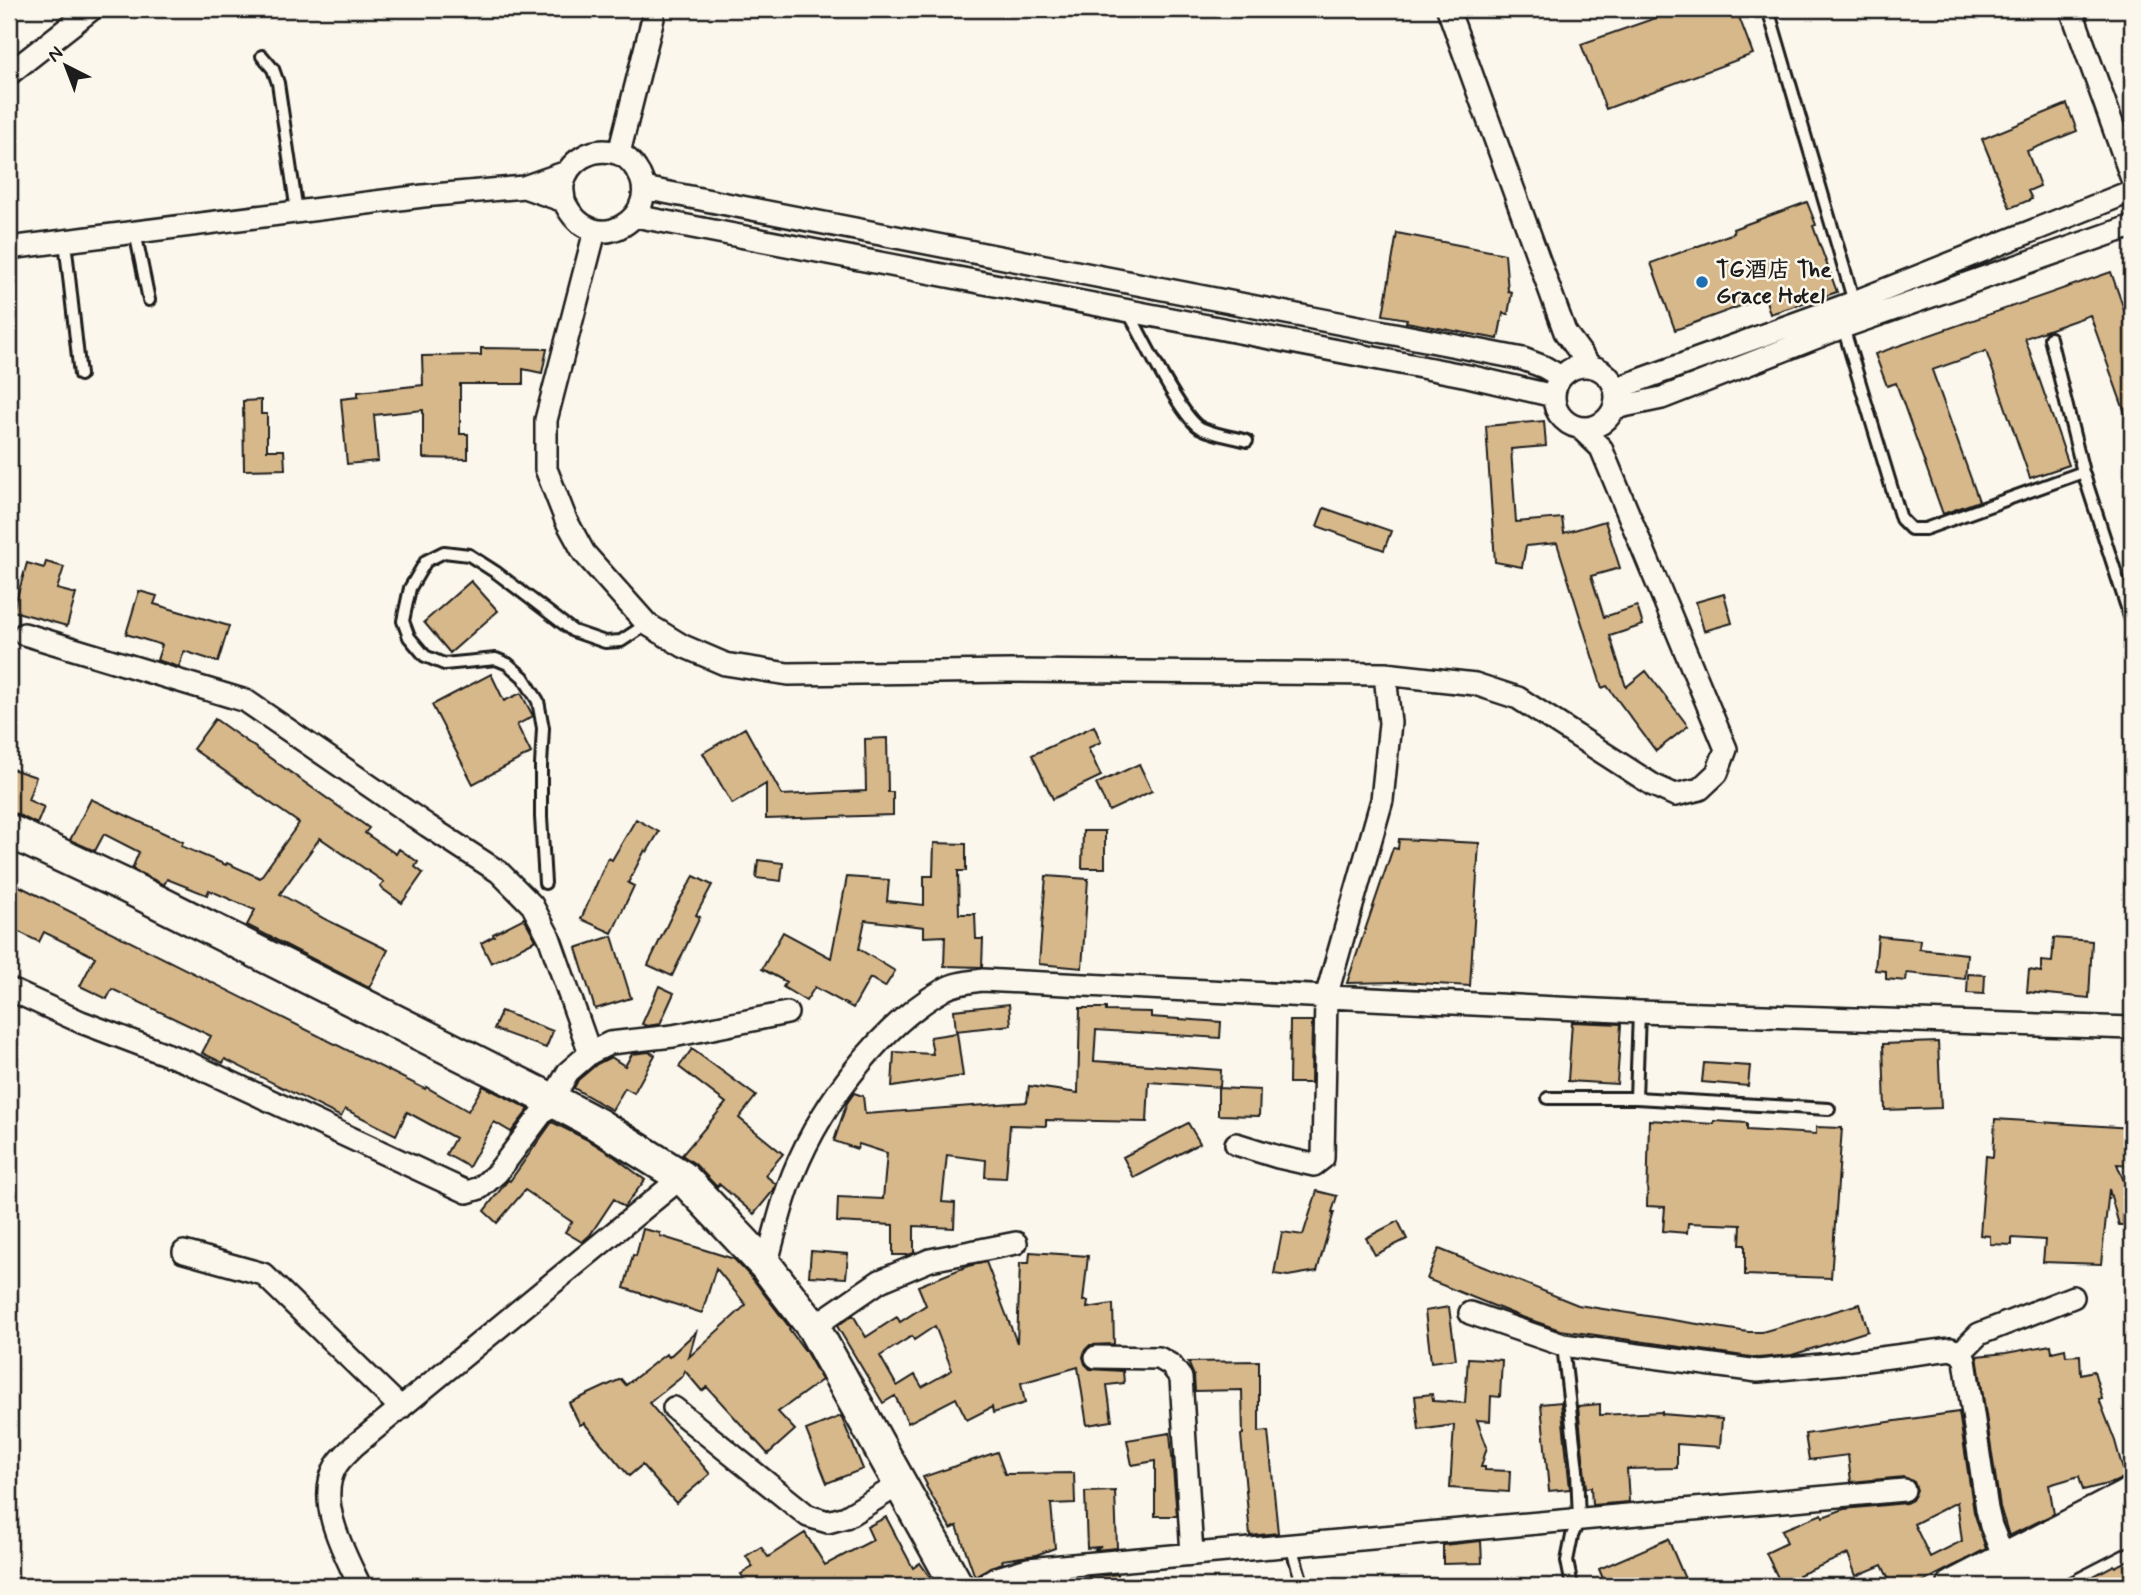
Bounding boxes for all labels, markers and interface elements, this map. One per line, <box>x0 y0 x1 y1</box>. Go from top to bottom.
north arrow <box>32 32 102 102</box>
text: N <box>43 41 69 68</box>
place label: TG酒店 The Grace Hotel <box>1716 256 1832 312</box>
marker: TG酒店 The Grace Hotel <box>1694 274 1710 290</box>

